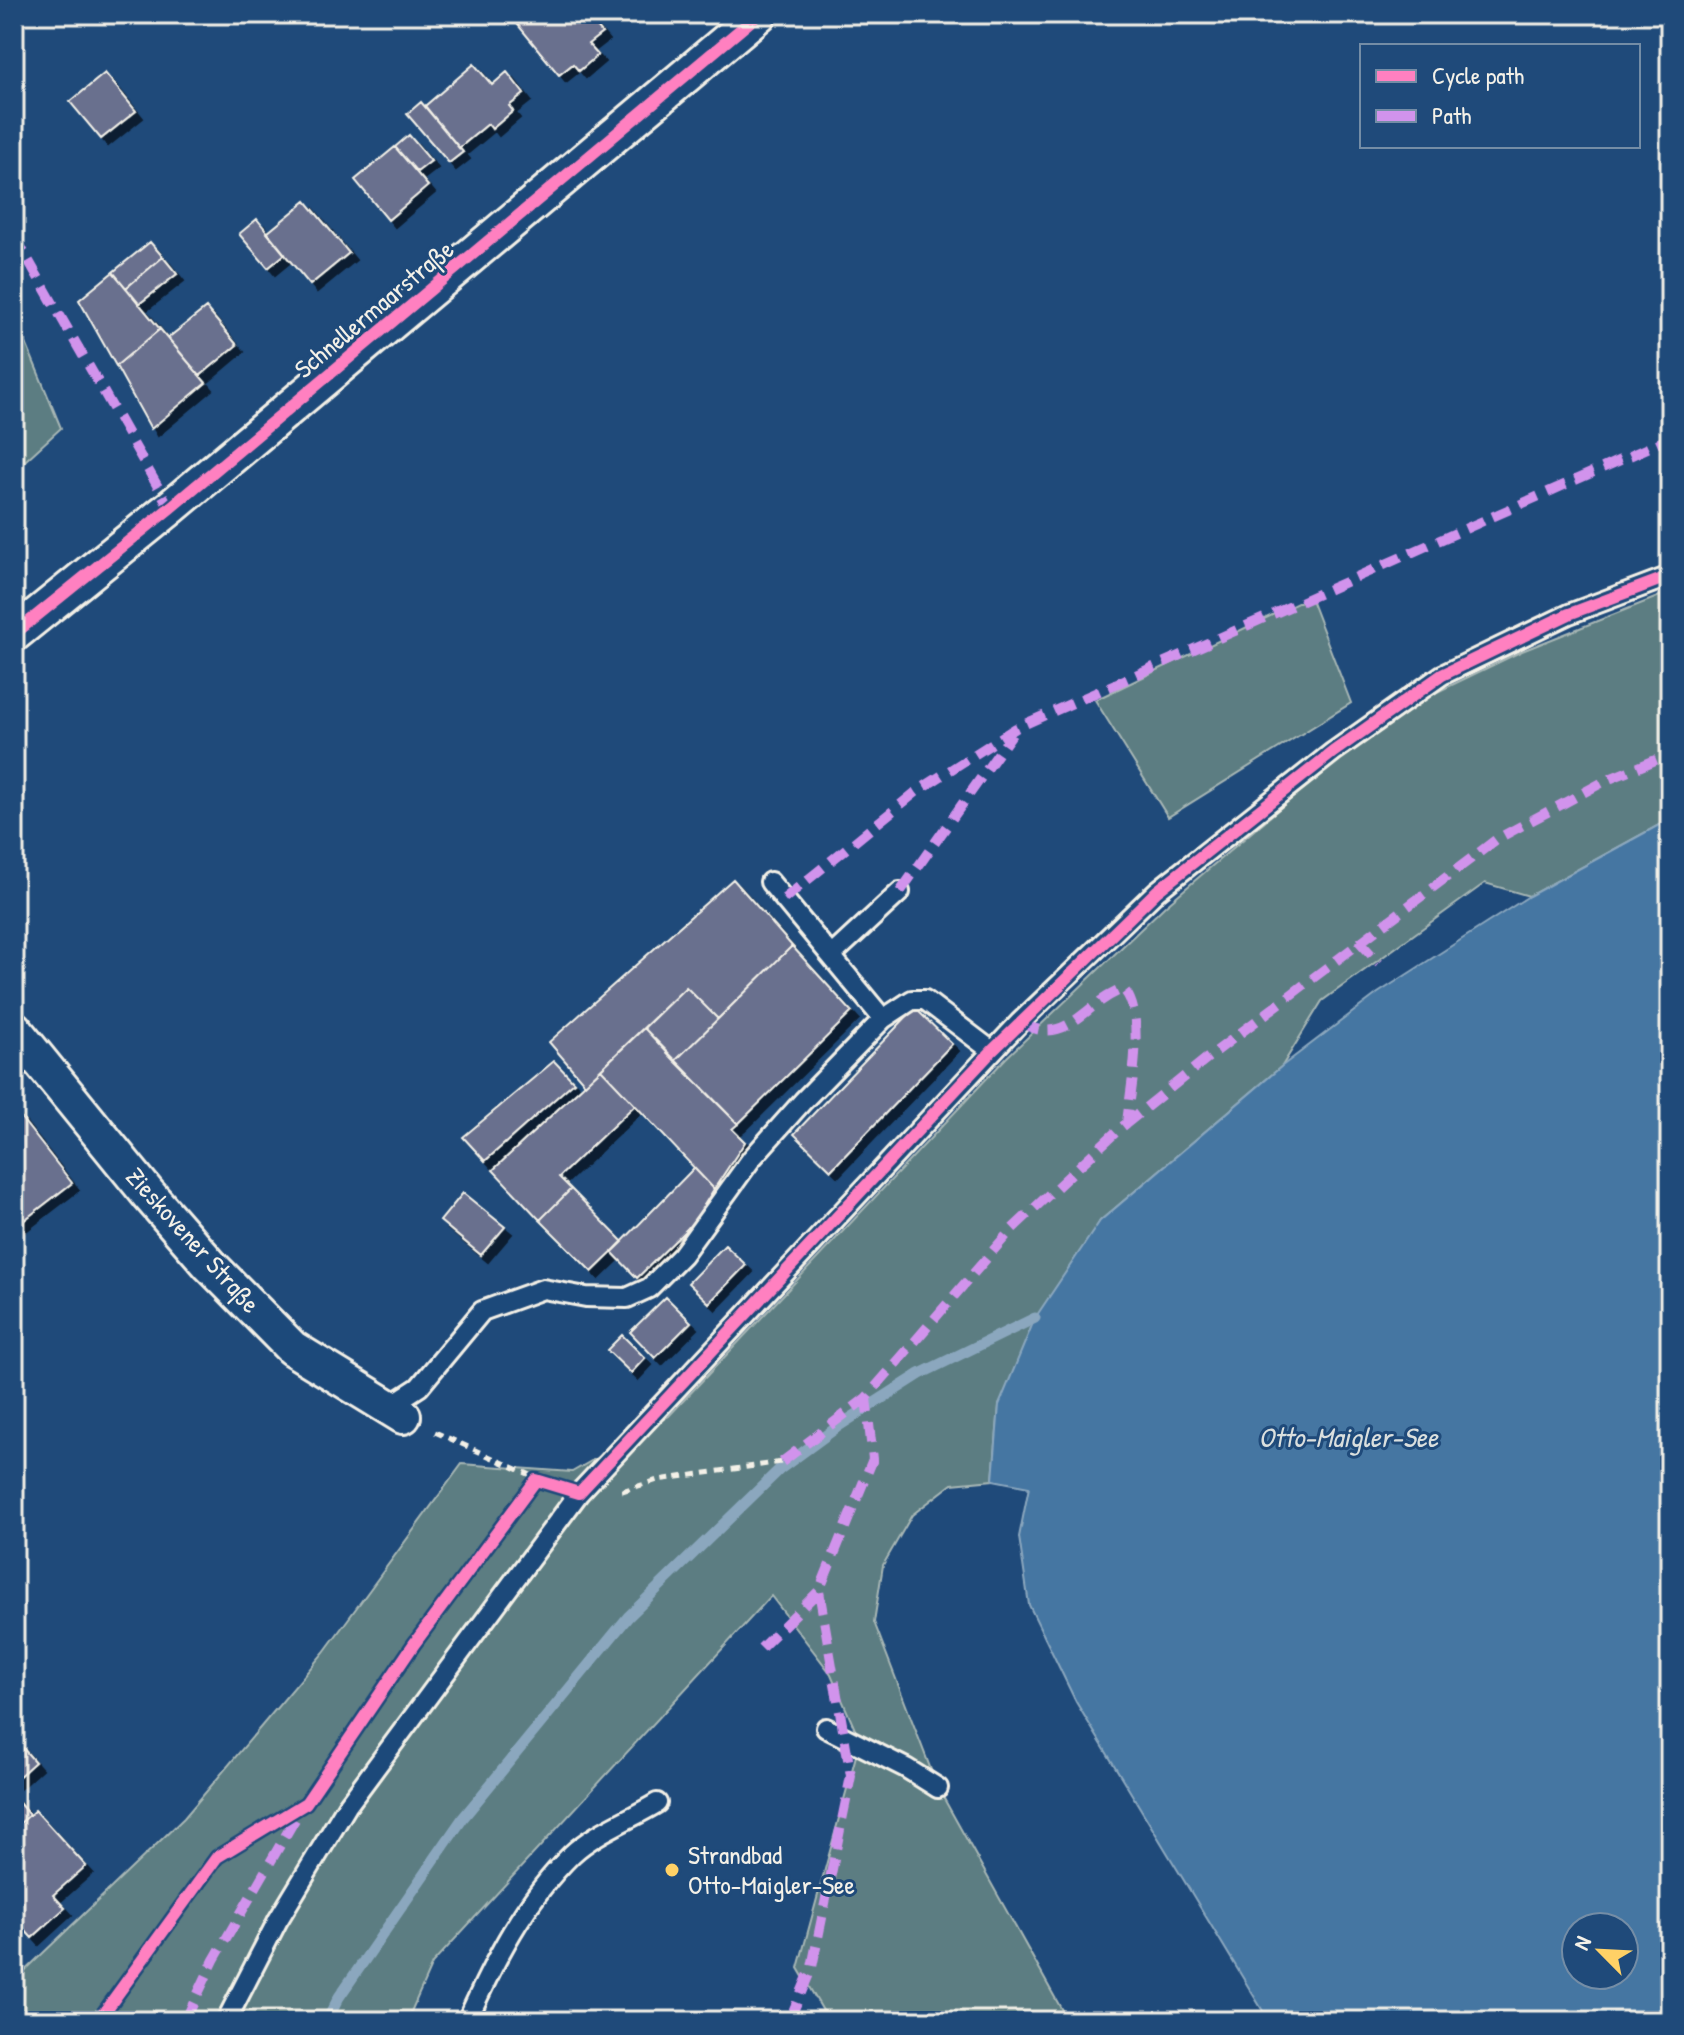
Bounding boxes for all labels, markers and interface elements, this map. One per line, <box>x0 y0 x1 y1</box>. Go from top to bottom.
legend <box>1360 44 1640 148</box>
text: Cycle path <box>1432 59 1524 91</box>
text: Path <box>1432 99 1471 131</box>
street label: Schnellermaarstraße <box>287 232 461 386</box>
street label: Zieskovener Straße <box>119 1159 268 1320</box>
water label: Otto-Maigler-See <box>1258 1418 1440 1456</box>
place label: Strandbad Otto-Maigler-See <box>688 1837 855 1902</box>
marker: Strandbad Otto-Maigler-See <box>663 1861 681 1879</box>
north arrow <box>1560 1911 1640 1991</box>
text: N <box>1566 1931 1598 1954</box>

